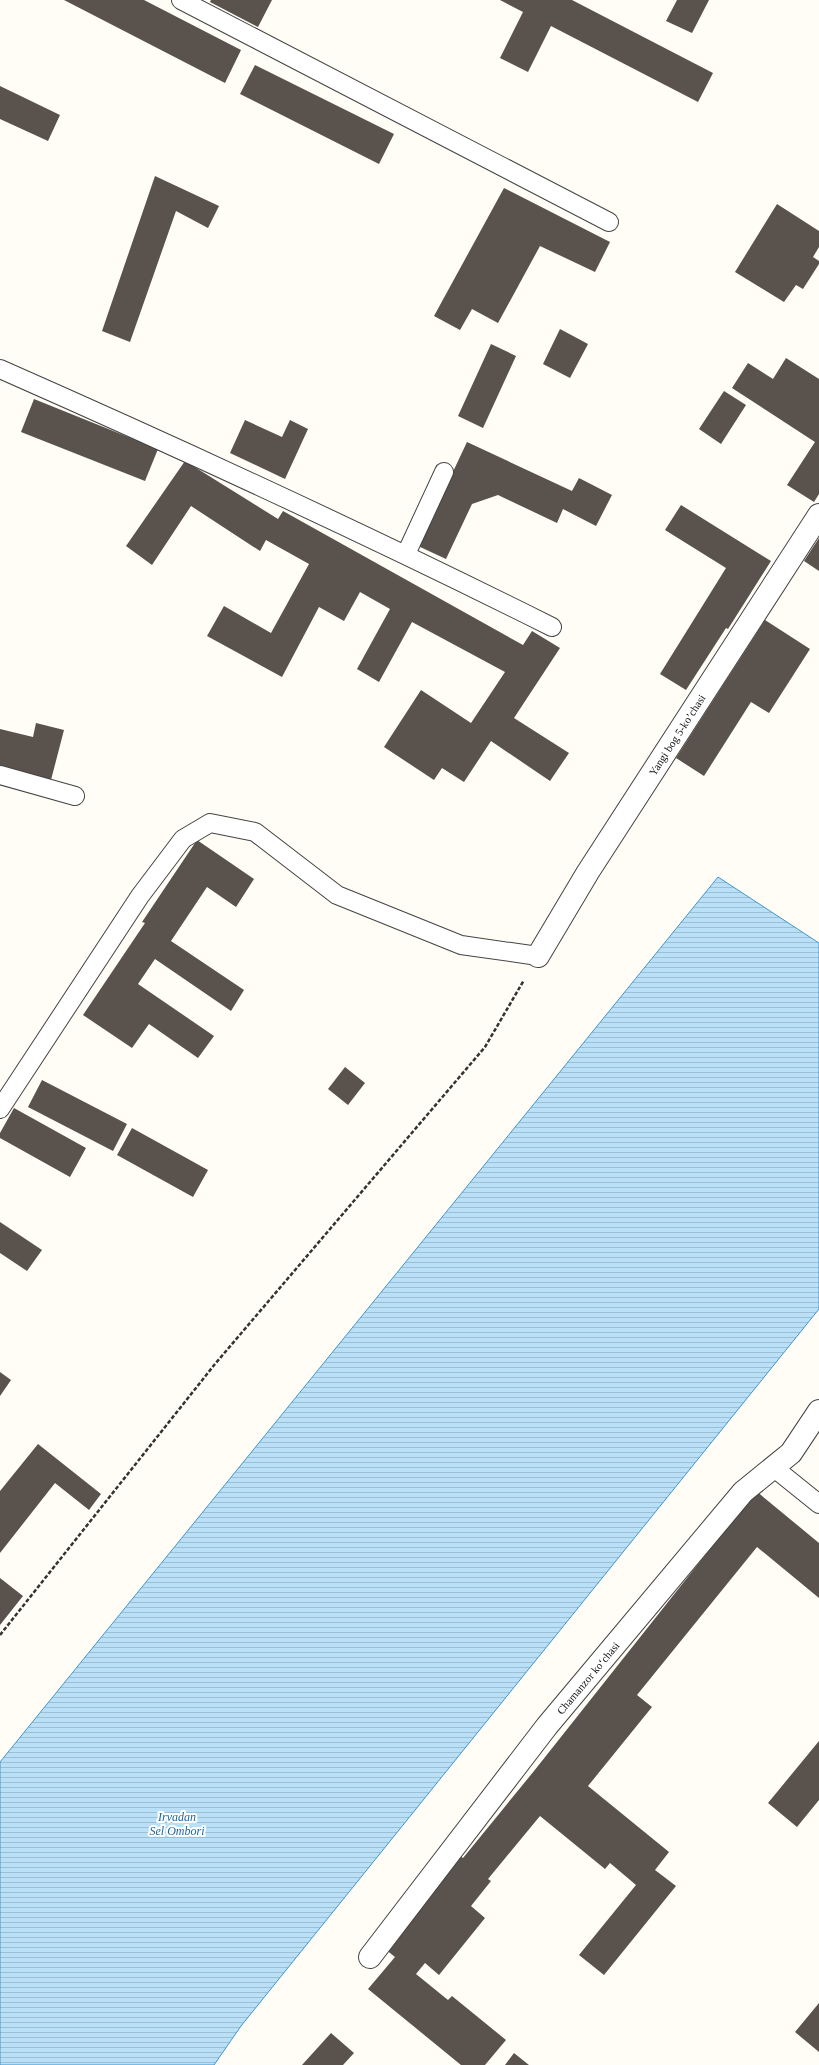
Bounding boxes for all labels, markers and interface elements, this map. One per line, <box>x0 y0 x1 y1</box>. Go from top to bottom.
street label: Yangi bog 5-koʼchasi <box>646 692 708 778</box>
street label: Chamanzor koʻchasi <box>554 1639 622 1717</box>
water label: Irvadan Sel Ombori <box>150 1810 205 1838</box>

